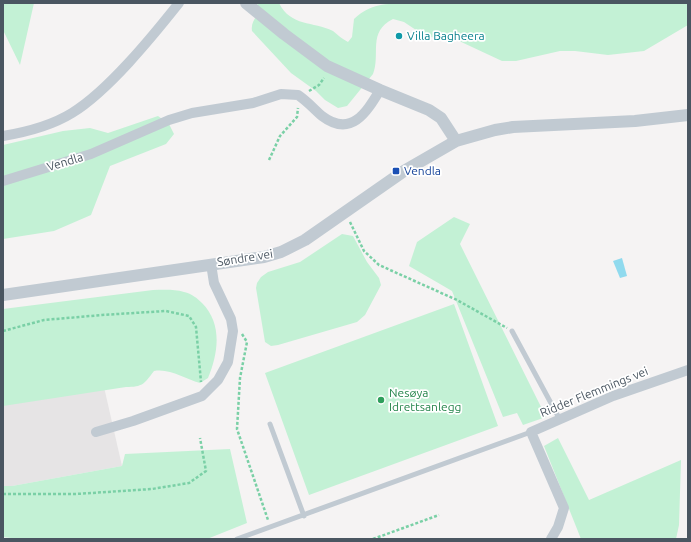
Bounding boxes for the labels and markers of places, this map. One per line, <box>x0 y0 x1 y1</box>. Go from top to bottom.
place label: Villa Bagheera <box>407 29 485 42</box>
marker: Villa Bagheera <box>394 31 404 41</box>
place label: Vendla <box>404 164 441 177</box>
marker: Vendla <box>391 166 401 176</box>
place label: Nesøya Idrettsanlegg <box>389 386 461 413</box>
marker: Nesøya Idrettsanlegg <box>376 395 386 405</box>

